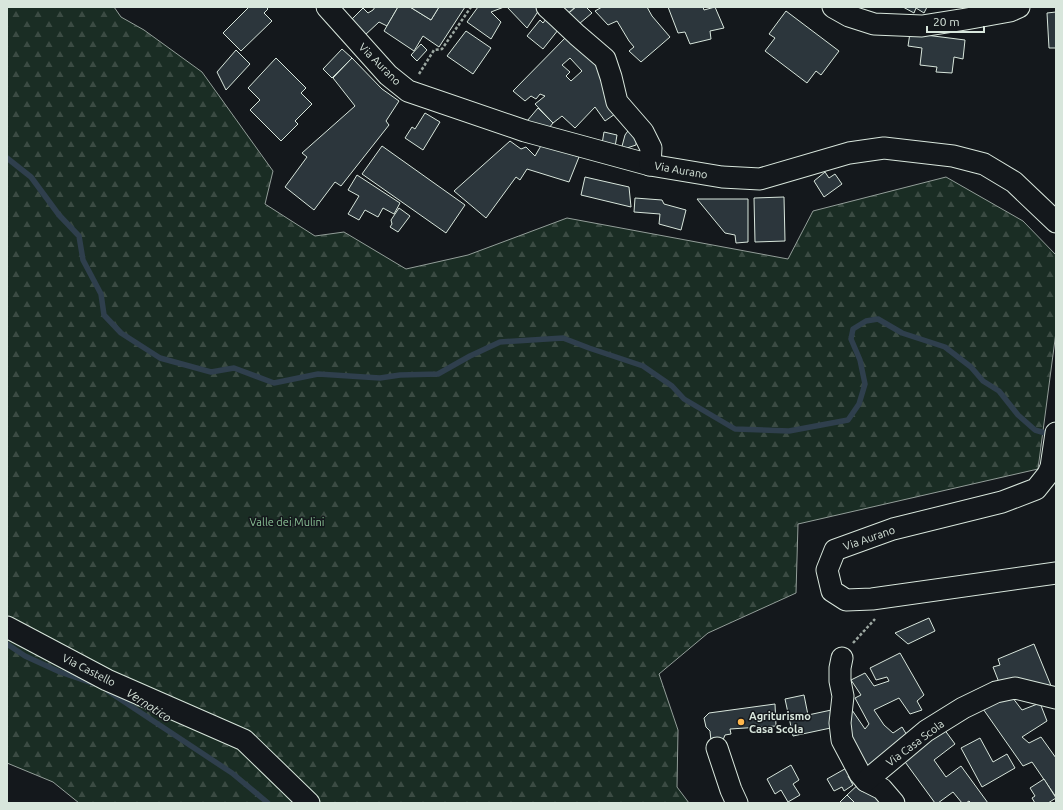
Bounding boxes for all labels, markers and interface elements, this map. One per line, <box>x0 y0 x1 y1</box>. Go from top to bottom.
scale bar <box>927 8 984 34</box>
text: 20 m <box>933 15 960 28</box>
street label: Via Aurano <box>357 41 403 87</box>
street label: Via Aurano <box>653 159 709 181</box>
park label: Valle dei Mulini <box>250 516 324 528</box>
street label: Via Aurano <box>841 524 897 552</box>
street label: Via Castello <box>60 652 118 688</box>
water label: Vernotico <box>124 686 174 724</box>
place label: Agriturismo Casa Scola <box>749 710 811 735</box>
marker: Agriturismo Casa Scola <box>736 717 746 727</box>
street label: Via Casa Scola <box>884 717 946 769</box>

